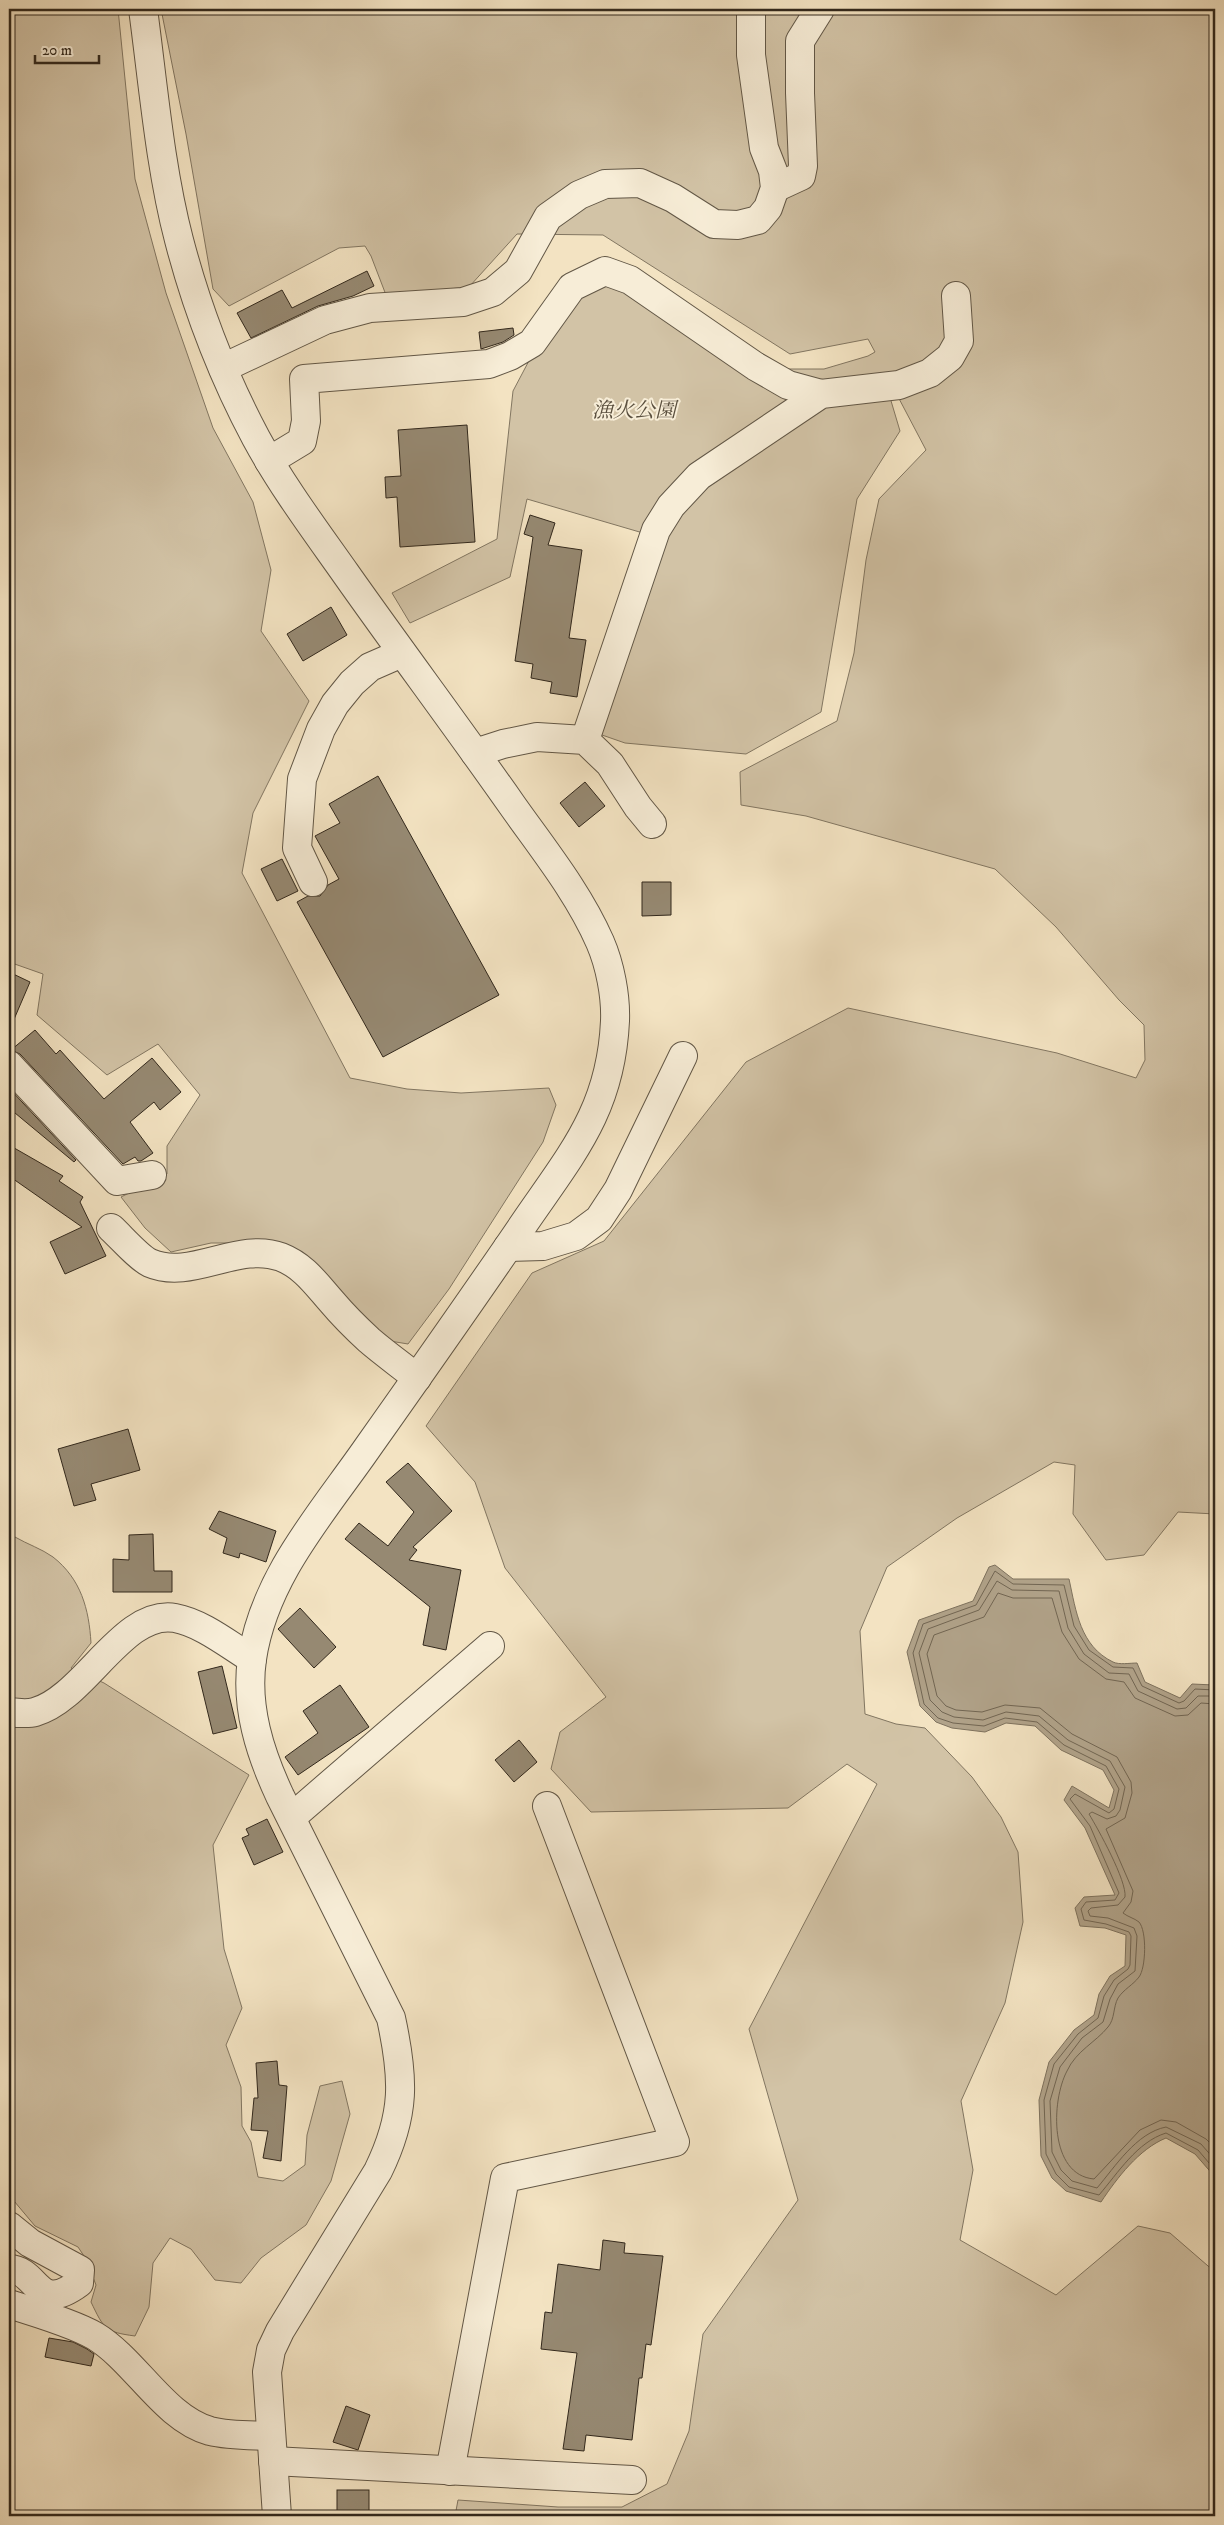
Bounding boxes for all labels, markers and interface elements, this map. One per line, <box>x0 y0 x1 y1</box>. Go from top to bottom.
scale bar <box>35 32 99 64</box>
text: 20 m <box>42 41 72 60</box>
park label: 漁火公園 <box>592 398 679 424</box>

